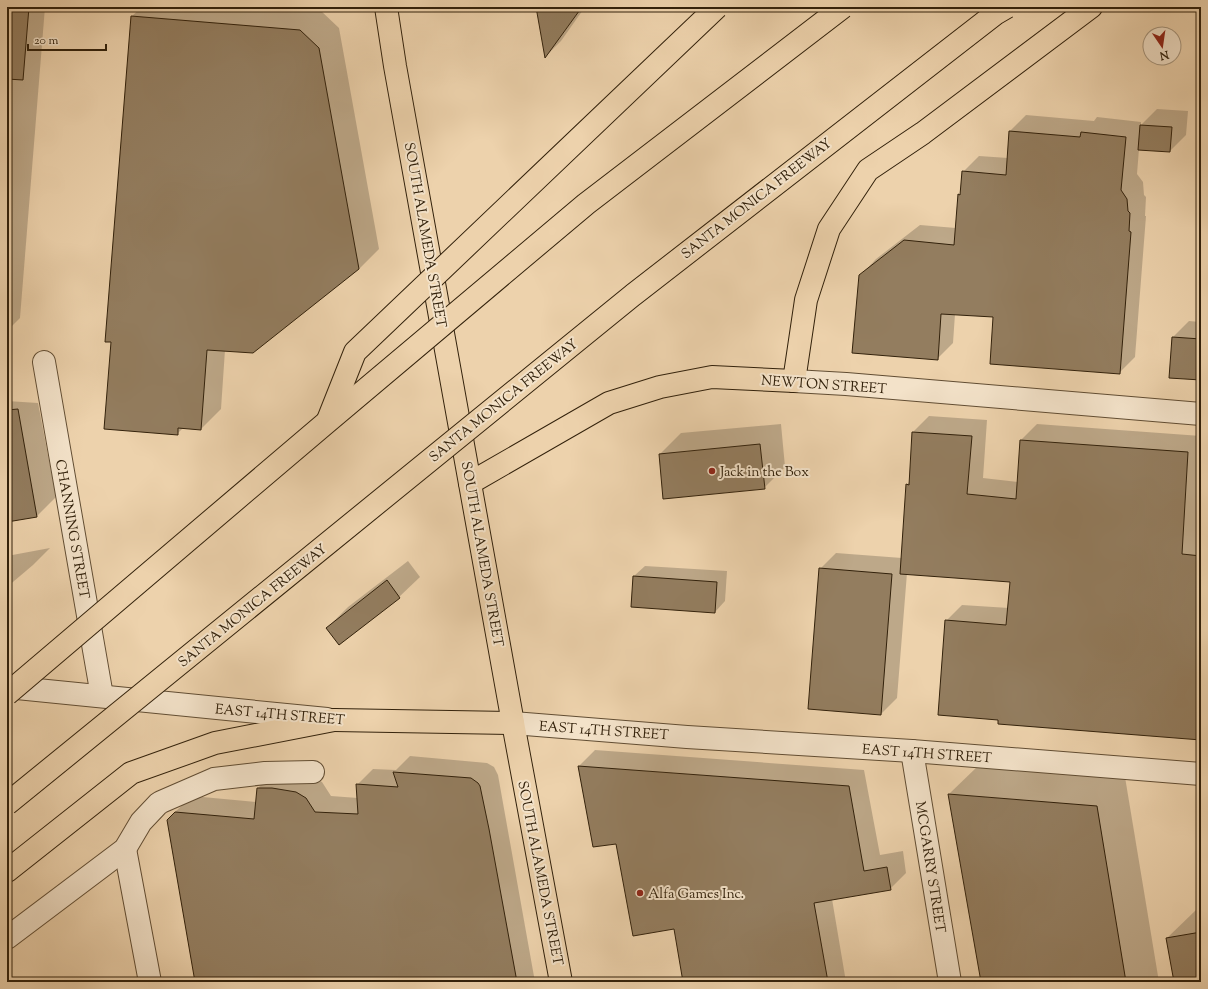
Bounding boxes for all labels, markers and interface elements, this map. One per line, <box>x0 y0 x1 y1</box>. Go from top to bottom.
scale bar <box>28 26 106 52</box>
north arrow <box>1142 26 1182 66</box>
text: 20 m <box>34 32 59 50</box>
text: N <box>1158 46 1171 64</box>
street label: SANTA MONICA FREEWAY <box>678 134 837 265</box>
street label: SOUTH ALAMEDA STREET <box>398 141 450 330</box>
street label: SANTA MONICA FREEWAY <box>426 335 583 468</box>
street label: NEWTON STREET <box>760 372 888 400</box>
street label: CHANNING STREET <box>49 458 93 601</box>
street label: SOUTH ALAMEDA STREET <box>455 460 507 649</box>
place label: Jack in the Box <box>719 463 809 483</box>
marker: Jack in the Box <box>707 466 717 476</box>
street label: SANTA MONICA FREEWAY <box>175 540 332 673</box>
street label: EAST 14TH STREET <box>214 700 346 732</box>
street label: EAST 14TH STREET <box>538 717 670 747</box>
street label: EAST 14TH STREET <box>861 740 993 770</box>
street label: SOUTH ALAMEDA STREET <box>511 779 567 968</box>
street label: MCGARRY STREET <box>909 800 949 935</box>
place label: Alfa Games Inc. <box>648 885 744 905</box>
marker: Alfa Games Inc. <box>635 888 645 898</box>

